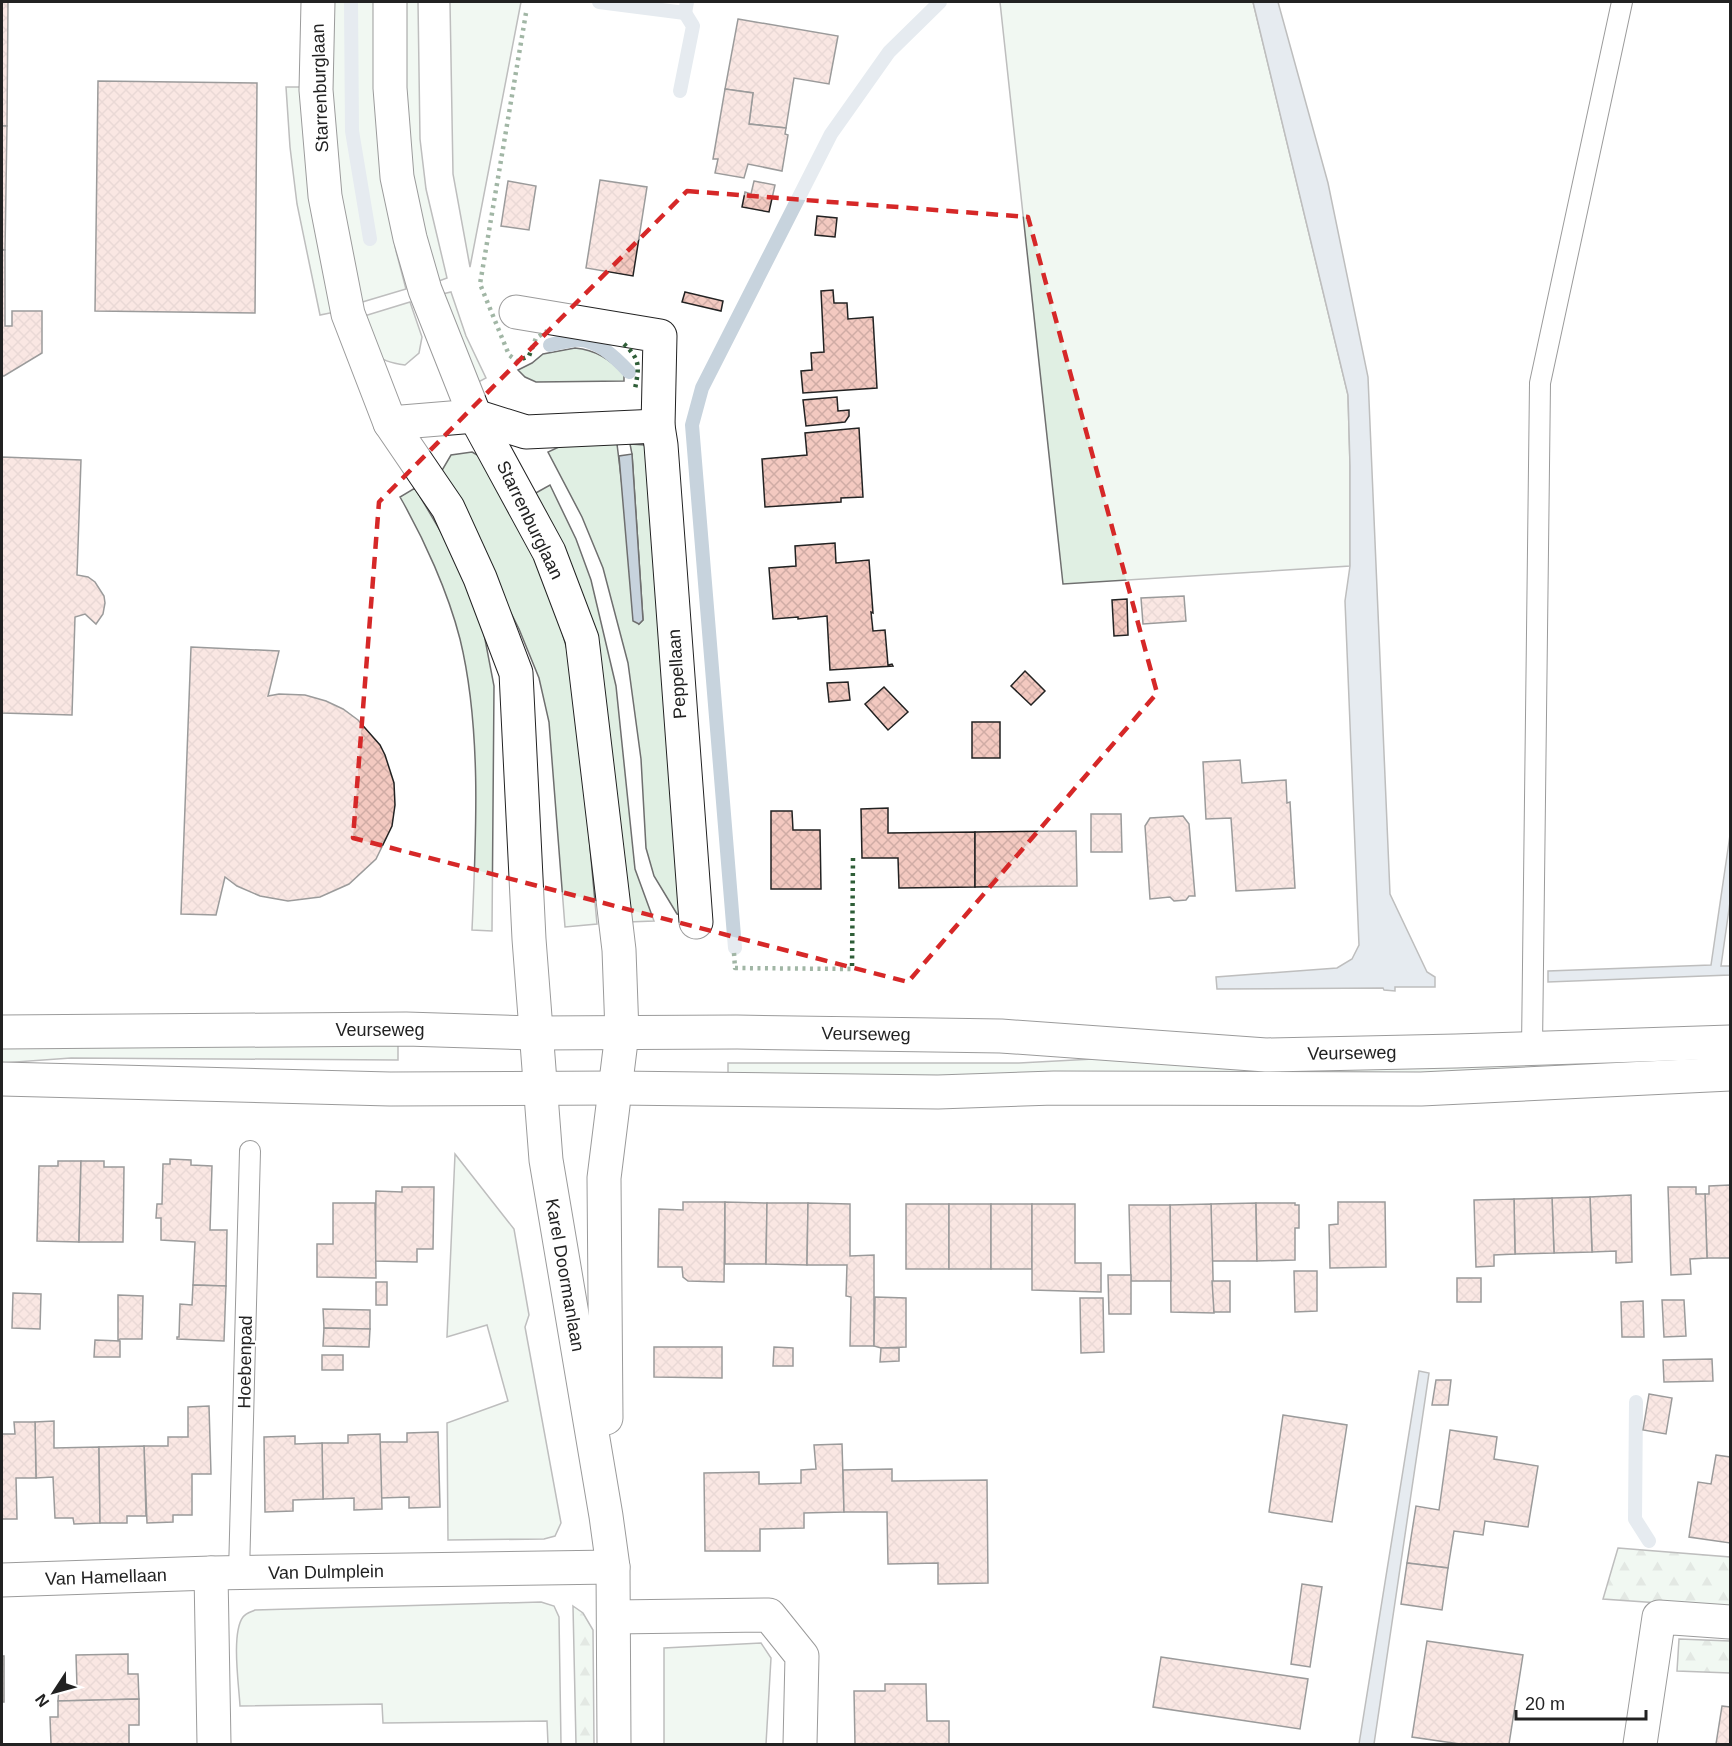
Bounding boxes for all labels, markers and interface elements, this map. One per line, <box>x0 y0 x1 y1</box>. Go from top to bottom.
street label: Starrenburglaan <box>308 23 332 153</box>
street label: Starrenburglaan <box>493 458 567 582</box>
street label: Peppellaan <box>664 628 690 720</box>
street label: Veurseweg <box>335 1020 425 1040</box>
street label: Veurseweg <box>821 1023 911 1045</box>
street label: Veurseweg <box>1307 1042 1397 1064</box>
street label: Karel Doormanlaan <box>542 1197 588 1353</box>
street label: Hoebenpad <box>234 1315 256 1409</box>
street label: Van Dulmplein <box>268 1561 384 1583</box>
street label: Van Hamellaan <box>45 1565 167 1589</box>
north arrow <box>24 1662 84 1722</box>
scale bar <box>1516 1683 1646 1721</box>
text: N <box>32 1691 53 1710</box>
text: 20 m <box>1525 1694 1565 1714</box>

